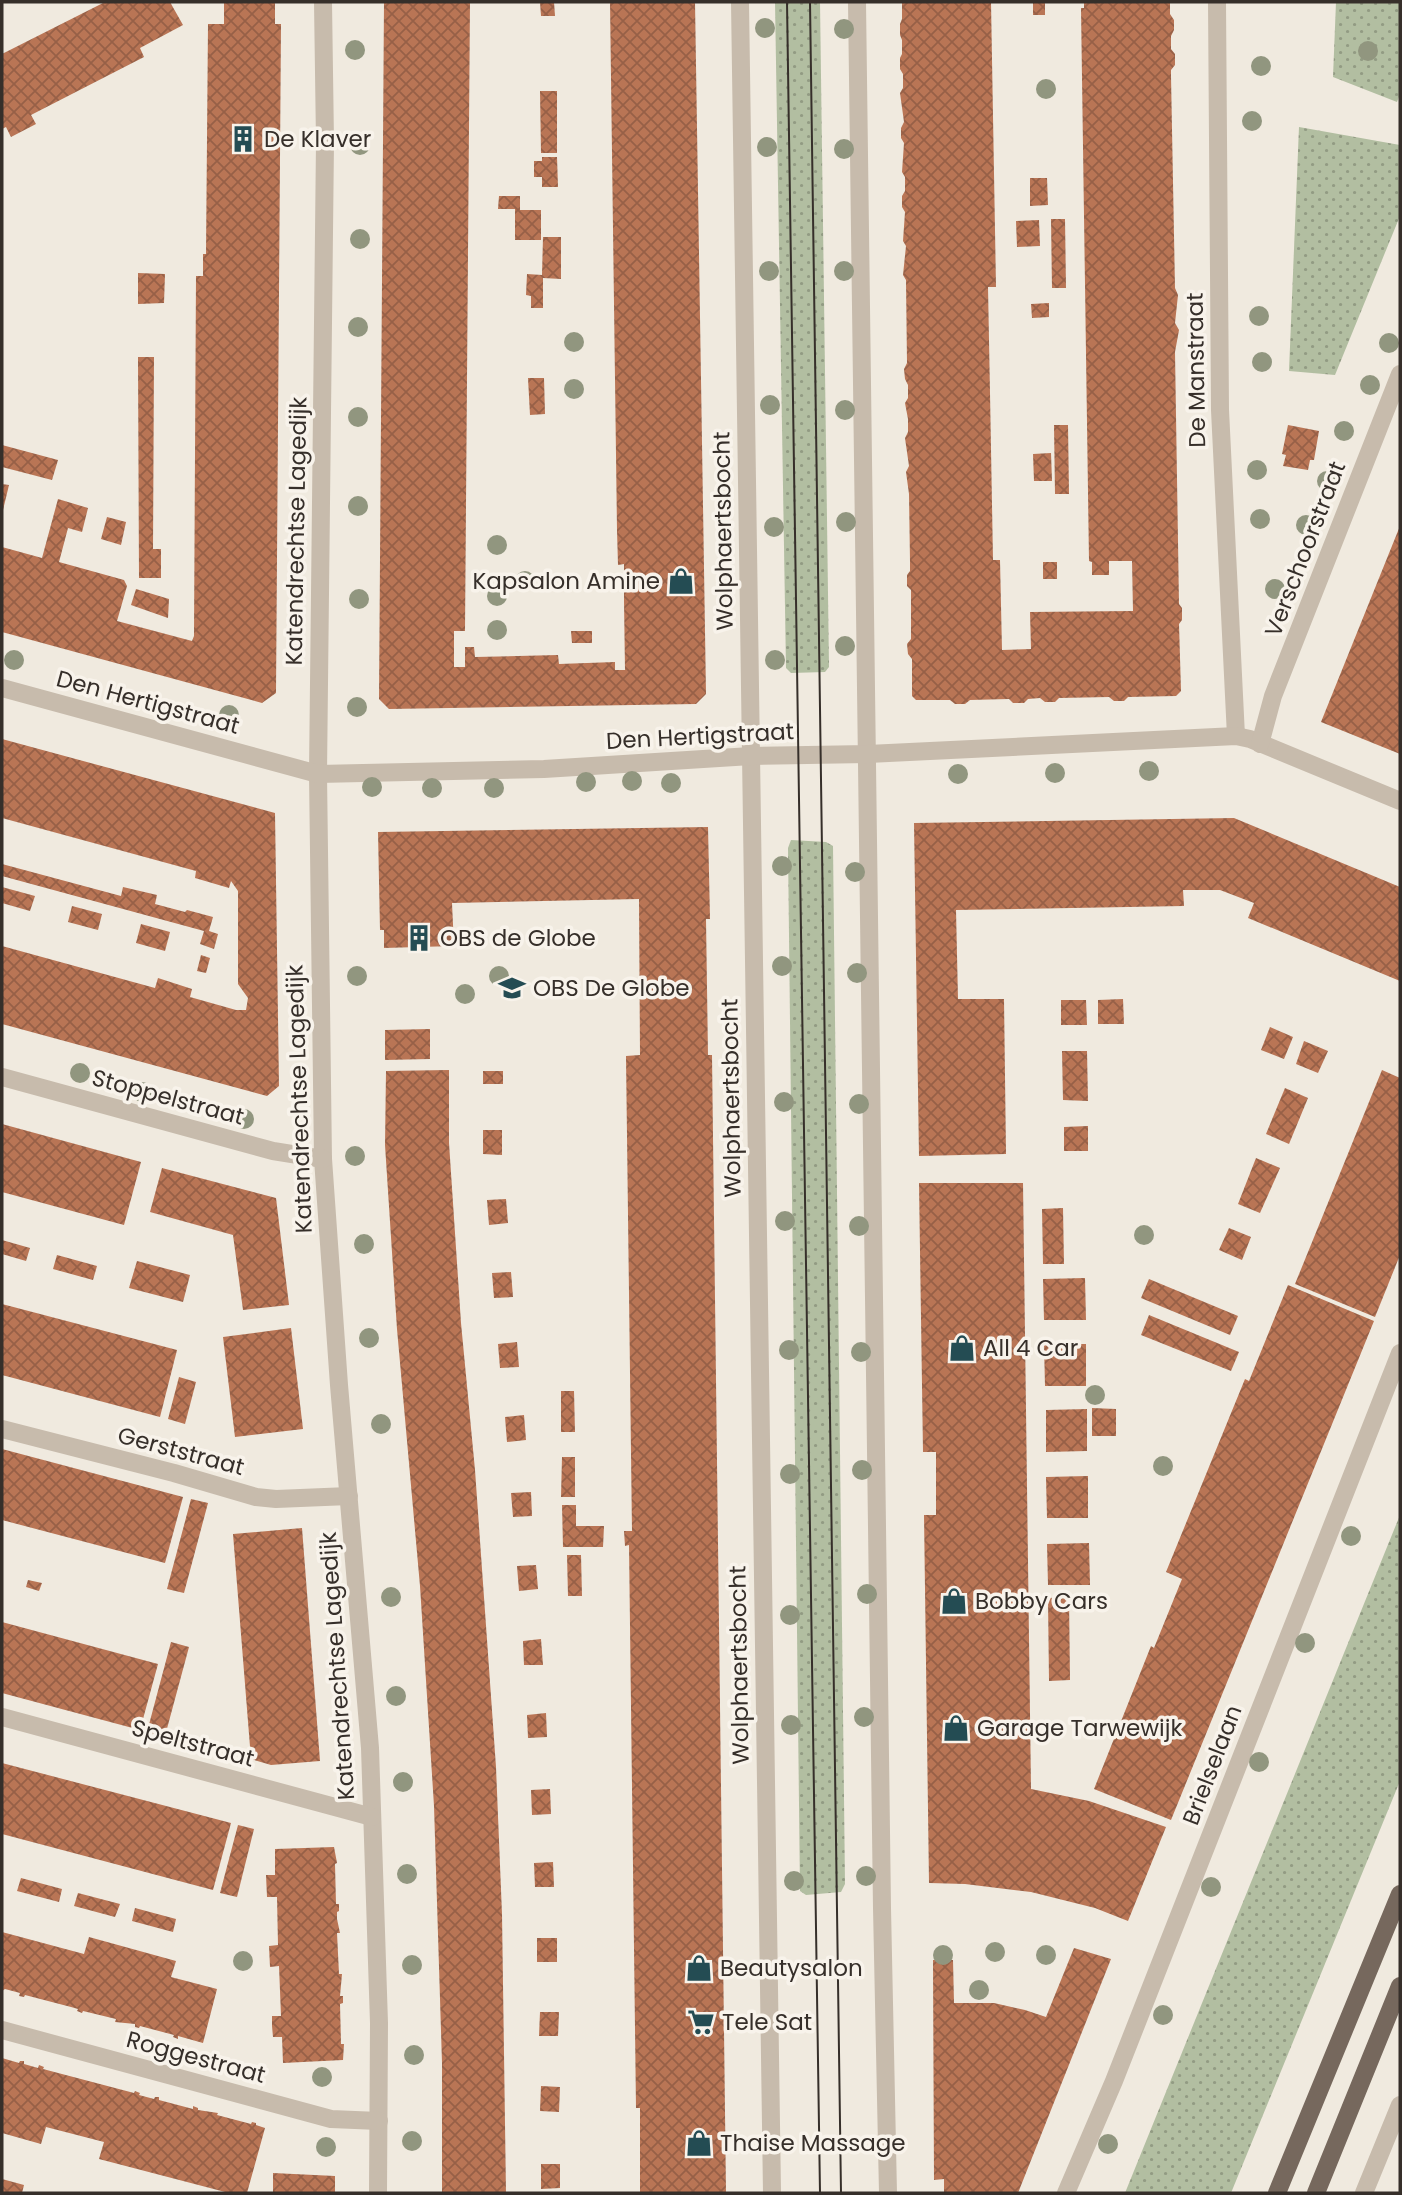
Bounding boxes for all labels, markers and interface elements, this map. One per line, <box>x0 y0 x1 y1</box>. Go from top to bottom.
place label: De Klaver <box>264 123 371 155</box>
building icon: De Klaver <box>228 124 258 154</box>
street label: De Manstraat <box>1179 292 1213 448</box>
street label: Katendrechtse Lagedijk <box>278 396 314 666</box>
street label: Wolphaertsbocht <box>705 431 741 631</box>
street label: Verschoorstraat <box>1257 457 1353 641</box>
place label: Kapsalon Amine <box>473 565 660 597</box>
shop icon: Kapsalon Amine <box>666 566 696 596</box>
street label: Den Hertigstraat <box>53 662 243 742</box>
street label: Den Hertigstraat <box>605 715 795 757</box>
place label: OBS de Globe <box>440 922 596 954</box>
building icon: OBS de Globe <box>404 923 434 953</box>
street label: Katendrechtse Lagedijk <box>278 964 320 1234</box>
place label: OBS De Globe <box>533 972 690 1004</box>
school or university icon: OBS De Globe <box>497 973 527 1003</box>
street label: Wolphaertsbocht <box>713 998 749 1198</box>
street label: Stoppelstraat <box>88 1061 248 1133</box>
place label: All 4 Car <box>983 1332 1078 1364</box>
shop icon: All 4 Car <box>947 1333 977 1363</box>
street label: Gerststraat <box>114 1419 248 1483</box>
street label: Katendrechtse Lagedijk <box>312 1531 362 1801</box>
street label: Wolphaertsbocht <box>721 1565 757 1765</box>
place label: Bobby Cars <box>975 1585 1108 1617</box>
shop icon: Bobby Cars <box>939 1586 969 1616</box>
street label: Brielselaan <box>1174 1700 1250 1830</box>
street label: Speltstraat <box>128 1711 258 1775</box>
place label: Garage Tarwewijk <box>977 1712 1182 1744</box>
shop icon: Garage Tarwewijk <box>941 1713 971 1743</box>
place label: Beautysalon <box>720 1952 863 1984</box>
shop icon: Beautysalon <box>684 1953 714 1983</box>
place label: Tele Sat <box>722 2006 812 2038</box>
supermarket icon: Tele Sat <box>686 2007 716 2037</box>
street label: Roggestraat <box>123 2023 269 2091</box>
place label: Thaise Massage <box>720 2127 906 2159</box>
shop icon: Thaise Massage <box>684 2128 714 2158</box>

